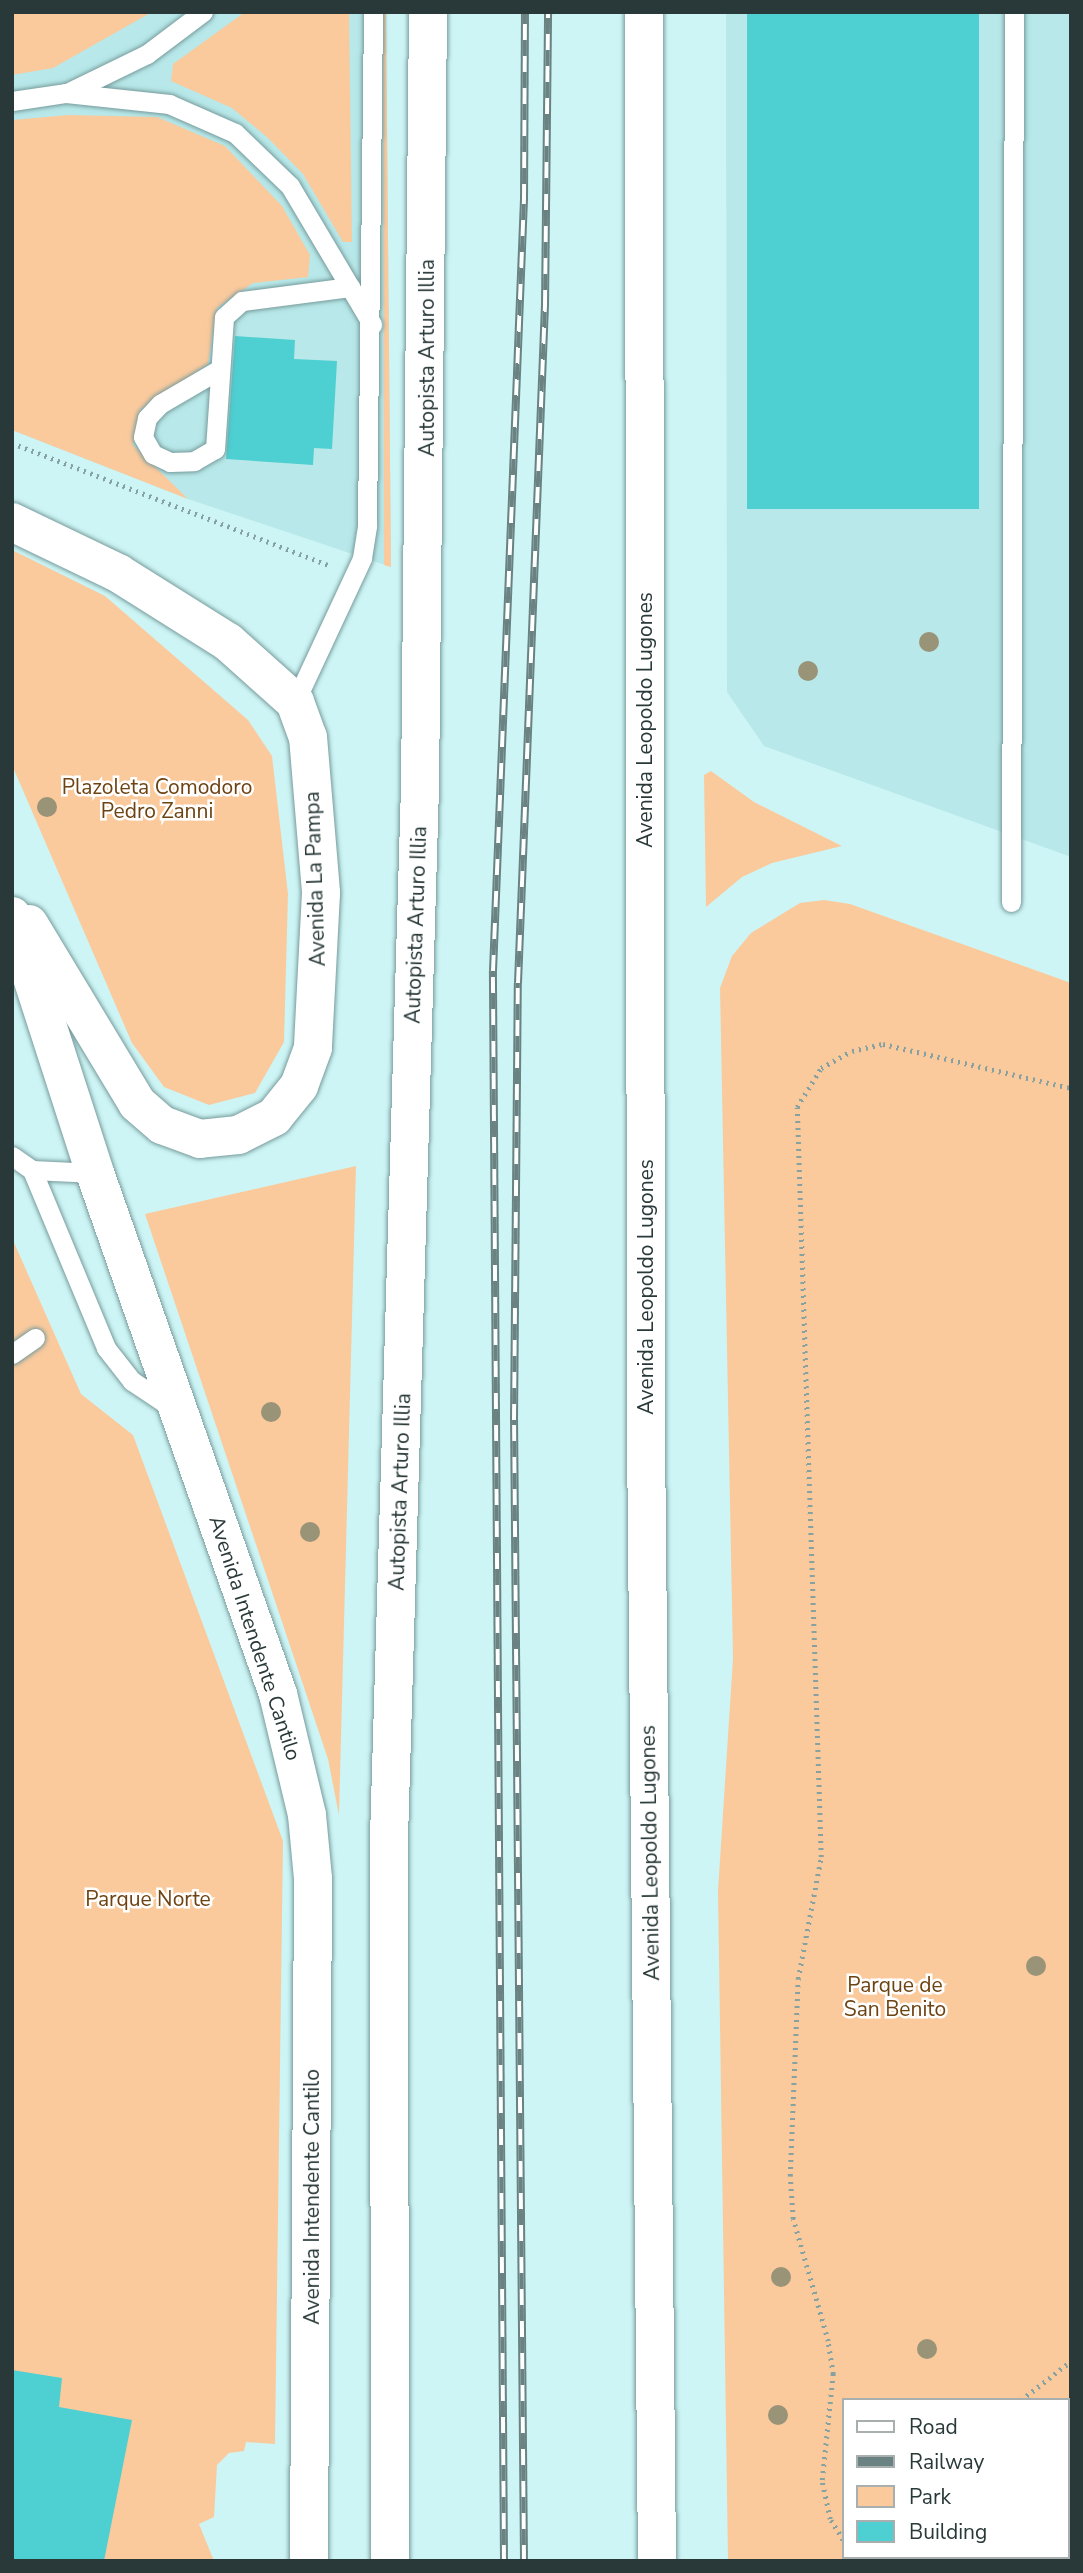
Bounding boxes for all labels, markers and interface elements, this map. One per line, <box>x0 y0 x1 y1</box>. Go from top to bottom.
street label: Autopista Arturo Illia <box>414 259 440 457</box>
street label: Avenida Leopoldo Lugones <box>632 592 658 848</box>
park label: Plazoleta Comodoro Pedro Zanni <box>62 774 252 824</box>
street label: Avenida La Pampa <box>299 791 331 967</box>
street label: Autopista Arturo Illia <box>400 826 432 1024</box>
street label: Avenida Leopoldo Lugones <box>633 1159 659 1415</box>
street label: Autopista Arturo Illia <box>384 1393 416 1591</box>
street label: Avenida Intendente Cantilo <box>203 1512 307 1764</box>
street label: Avenida Leopoldo Lugones <box>635 1725 665 1981</box>
park label: Parque Norte <box>85 1886 211 1912</box>
park label: Parque de San Benito <box>844 1972 946 2022</box>
street label: Avenida Intendente Cantilo <box>299 2069 325 2325</box>
legend <box>842 2398 1069 2559</box>
text: Road <box>909 2413 958 2441</box>
text: Railway <box>909 2448 984 2476</box>
text: Park <box>909 2483 951 2511</box>
text: Building <box>909 2518 987 2546</box>

